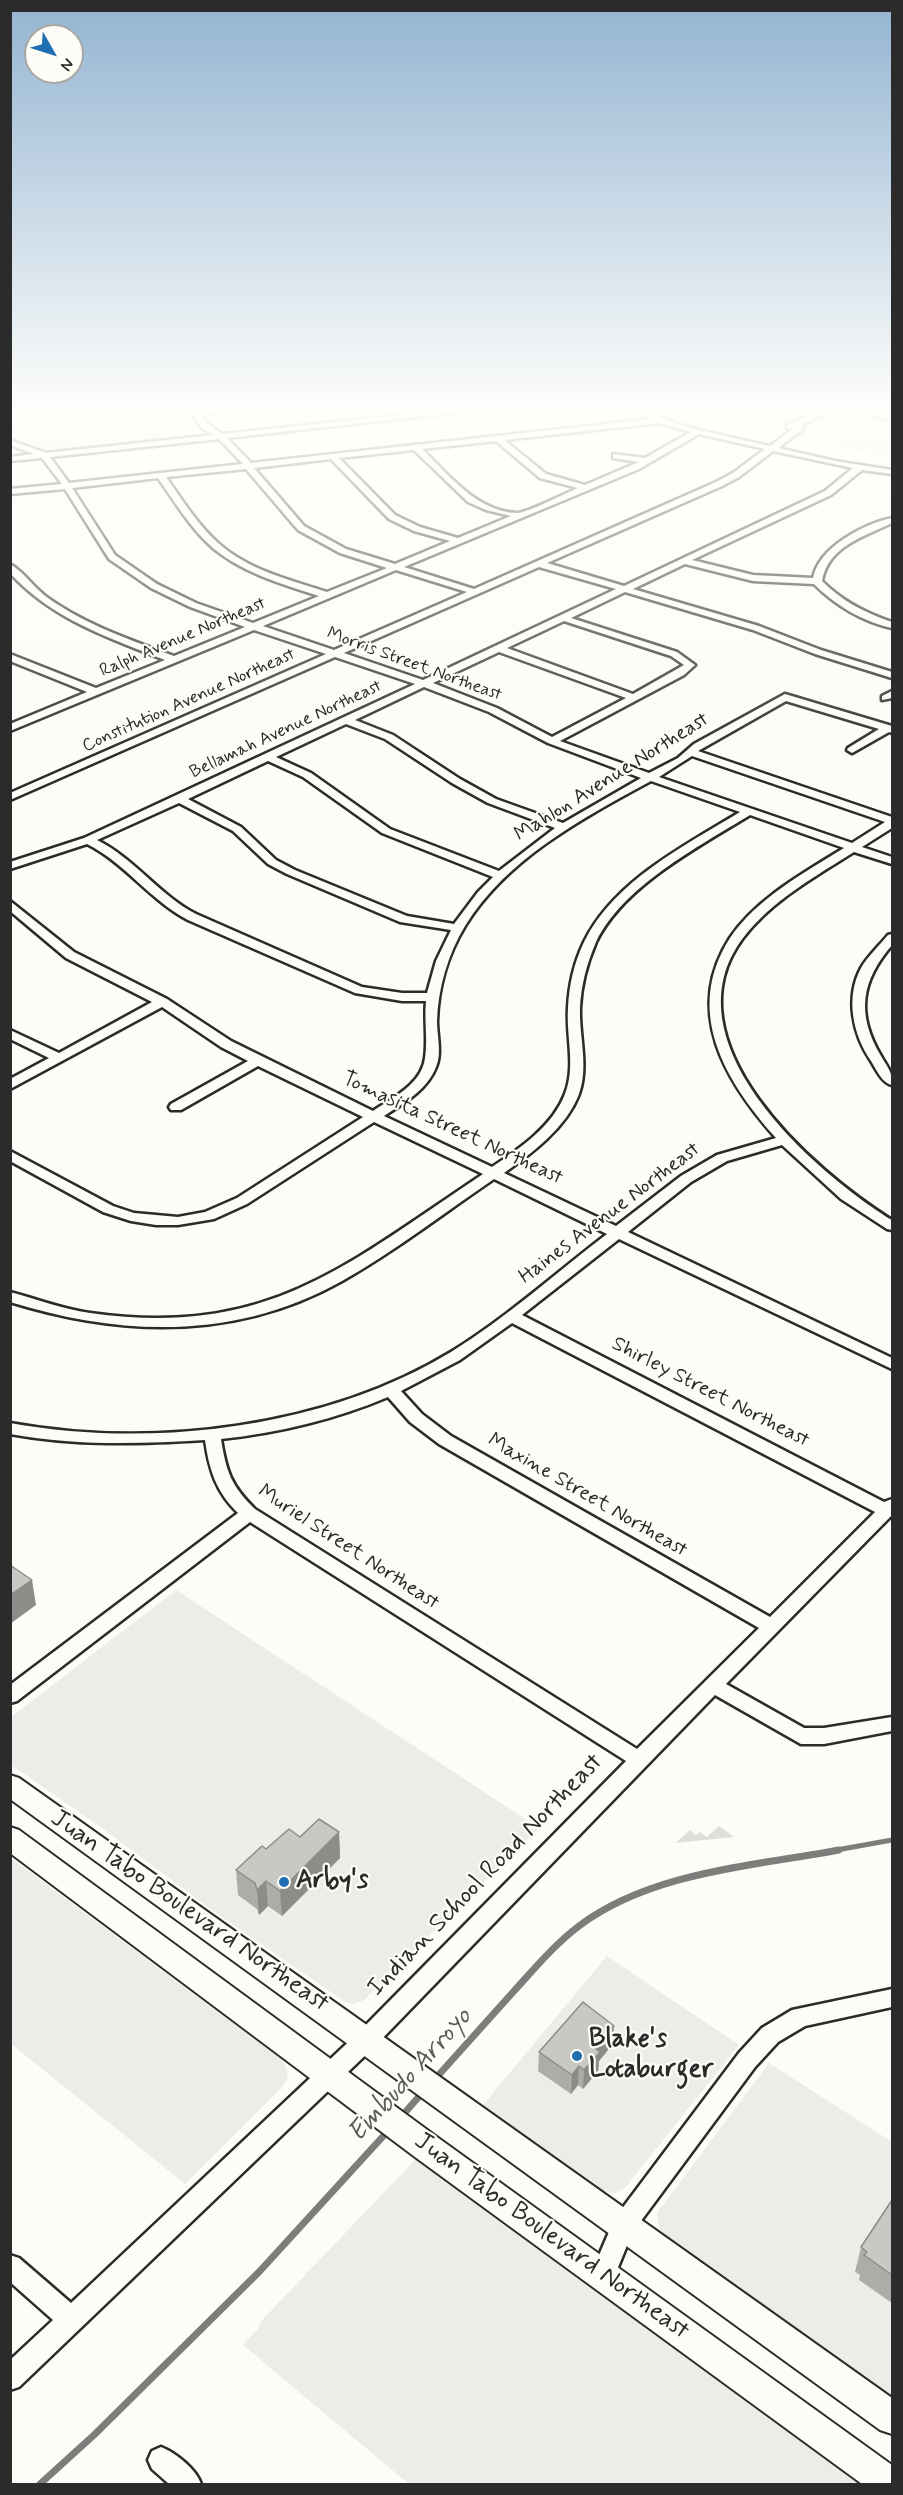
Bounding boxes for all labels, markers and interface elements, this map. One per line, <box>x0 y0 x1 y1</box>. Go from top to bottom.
north arrow <box>24 24 84 84</box>
text: N <box>55 54 78 75</box>
street label: Ralph Avenue Northeast <box>97 593 269 683</box>
street label: Morris Street Northeast <box>324 623 504 707</box>
street label: Constitution Avenue Northeast <box>79 644 299 758</box>
street label: Bellamah Avenue Northeast <box>186 676 386 784</box>
street label: Mahlon Avenue Northeast <box>510 708 714 848</box>
street label: Tomasita Street Northeast <box>338 1067 566 1191</box>
street label: Haines Avenue Northeast <box>514 1138 706 1290</box>
street label: Shirley Street Northeast <box>607 1332 813 1454</box>
street label: Maxine Street Northeast <box>483 1428 691 1564</box>
street label: Muriel Street Northeast <box>252 1480 444 1616</box>
street label: Indian School Road Northeast <box>362 1748 610 2004</box>
street label: Juan Tabo Boulevard Northeast <box>44 1804 334 2020</box>
place label: Arby's <box>296 1866 368 1898</box>
marker: Arby's <box>277 1875 291 1889</box>
water label: Embudo Arroyo <box>342 2002 480 2150</box>
place label: Blake's Lotaburger <box>589 2025 713 2086</box>
marker: Blake's Lotaburger <box>570 2049 584 2063</box>
street label: Juan Tabo Boulevard Northeast <box>407 2127 695 2347</box>

